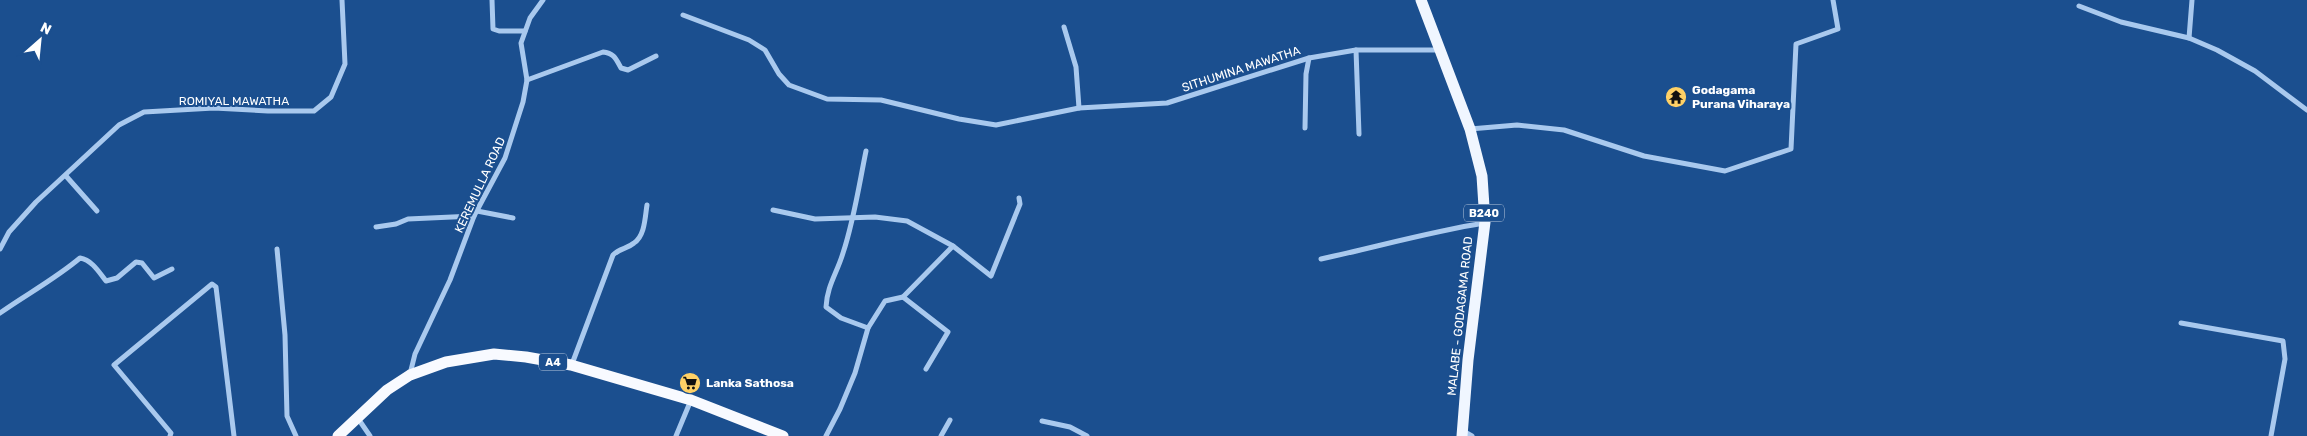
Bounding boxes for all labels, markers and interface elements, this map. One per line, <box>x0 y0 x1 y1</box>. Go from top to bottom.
north arrow <box>15 15 65 65</box>
text: N <box>37 19 54 39</box>
street label: SITHUMINA MAWATHA <box>1180 43 1302 95</box>
place label: Godagama Purana Viharaya <box>1692 83 1790 111</box>
temple icon: Godagama Purana Viharaya <box>1664 85 1688 109</box>
street label: ROMIYAL MAWATHA <box>179 94 289 108</box>
street label: KEREMULLA ROAD <box>452 135 508 235</box>
road number: B240 <box>1464 204 1504 222</box>
street label: MALABE - GODAGAMA ROAD <box>1445 236 1475 396</box>
road number: A4 <box>539 354 567 371</box>
supermarket icon: Lanka Sathosa <box>678 371 702 395</box>
place label: Lanka Sathosa <box>706 376 794 390</box>

